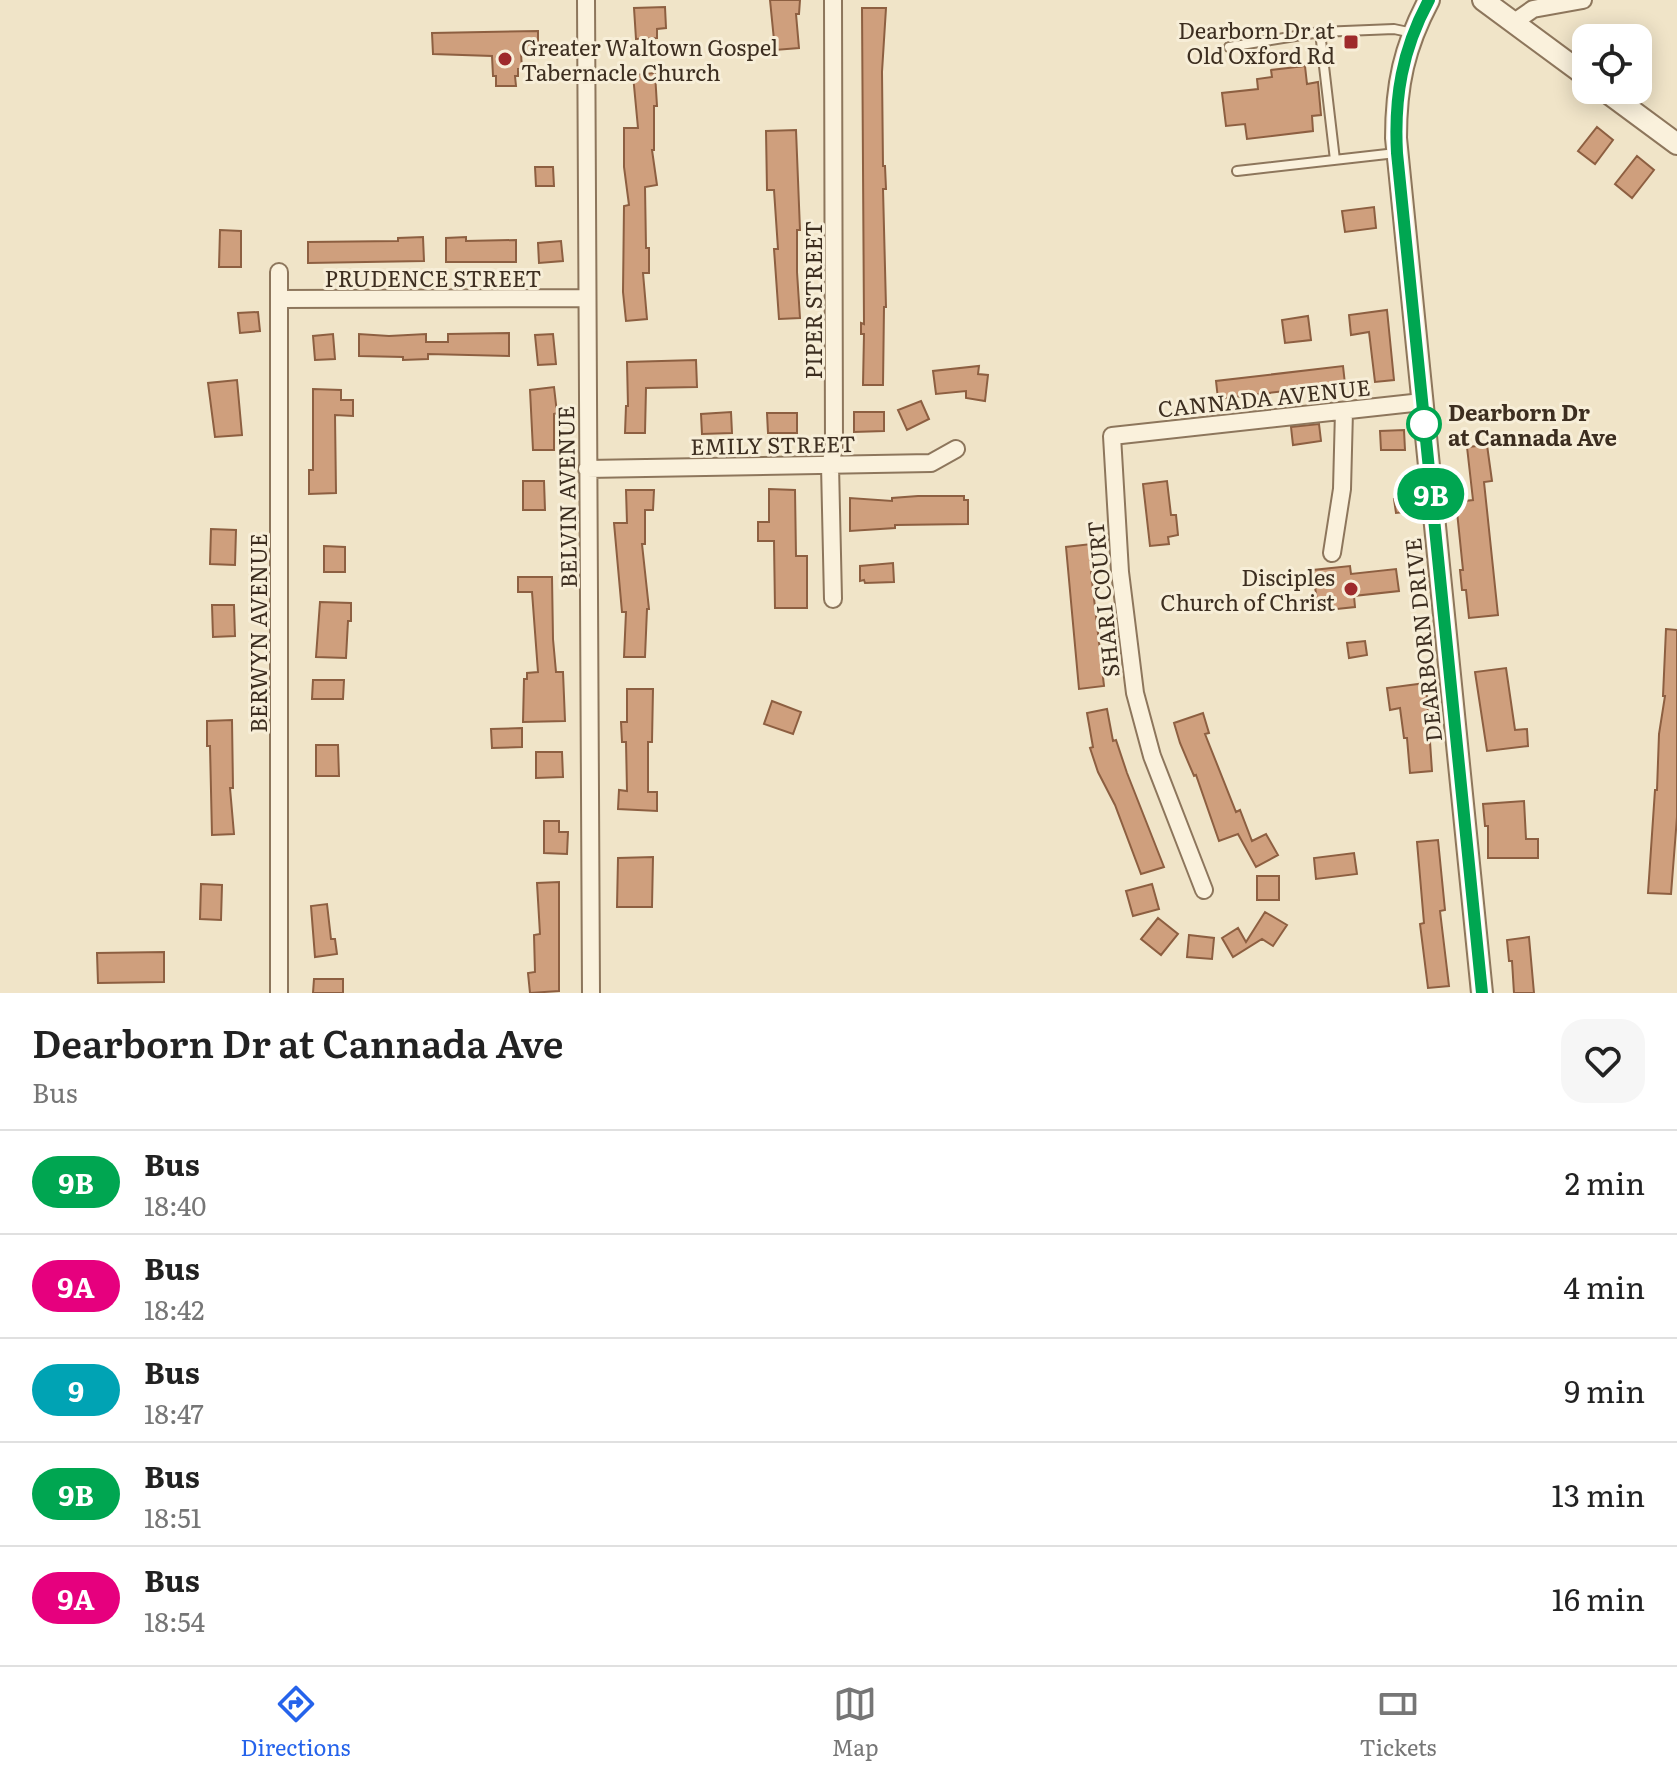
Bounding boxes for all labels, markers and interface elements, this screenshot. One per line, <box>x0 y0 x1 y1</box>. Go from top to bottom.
place label: Dearborn Dr at Old Oxford Rd <box>1178 13 1335 71</box>
map controls <box>1572 24 1652 104</box>
button: locate <box>1572 24 1652 104</box>
place label: Greater Waltown Gospel Tabernacle Church <box>521 30 778 88</box>
marker: Dearborn Dr at Old Oxford Rd <box>1342 33 1360 51</box>
marker: Greater Waltown Gospel Tabernacle Church <box>496 50 514 68</box>
street label: PIPER STREET <box>796 221 829 379</box>
street label: PRUDENCE STREET <box>325 261 542 294</box>
street label: CANNADA AVENUE <box>1156 369 1372 425</box>
place label: Dearborn Dr at Cannada Ave <box>1448 395 1617 453</box>
street label: BELVIN AVENUE <box>548 405 584 589</box>
marker: Dearborn Dr at Cannada Ave <box>1407 407 1441 441</box>
street label: EMILY STREET <box>690 426 856 462</box>
line badge: 9B <box>1395 468 1467 520</box>
text: 9B <box>1413 473 1449 515</box>
street label: SHARI COURT <box>1077 519 1127 679</box>
street label: BERWYN AVENUE <box>241 533 274 733</box>
street label: DEARBORN DRIVE <box>1395 536 1449 744</box>
place label: Disciples Church of Christ <box>1160 560 1335 618</box>
marker: Disciples Church of Christ <box>1342 580 1360 598</box>
text: Dearborn Dr at Cannada Ave <box>32 1013 564 1070</box>
button: heart <box>1561 1019 1645 1103</box>
text: Bus <box>32 1072 77 1111</box>
text: Bus <box>144 1141 200 1185</box>
text: 2 min <box>1565 1160 1645 1204</box>
text: 9B <box>58 1161 94 1203</box>
text: 18:40 <box>144 1185 206 1224</box>
text: Bus <box>144 1245 200 1289</box>
text: 4 min <box>1564 1264 1645 1308</box>
text: 9A <box>57 1265 95 1307</box>
text: 18:42 <box>144 1289 205 1328</box>
text: Bus <box>144 1349 200 1393</box>
text: 9 min <box>1564 1368 1645 1412</box>
text: 9 <box>68 1369 84 1411</box>
text: 18:47 <box>144 1393 204 1432</box>
text: Bus <box>144 1453 200 1497</box>
text: 13 min <box>1552 1472 1645 1516</box>
text: 9B <box>58 1473 94 1515</box>
text: 18:51 <box>144 1497 201 1536</box>
text: Bus <box>144 1557 200 1601</box>
text: 16 min <box>1552 1576 1645 1620</box>
text: 9A <box>57 1577 95 1619</box>
text: 18:54 <box>144 1601 205 1640</box>
tab: Directions <box>241 1682 350 1763</box>
tab: Map <box>832 1682 878 1763</box>
tab: Tickets <box>1360 1682 1436 1763</box>

